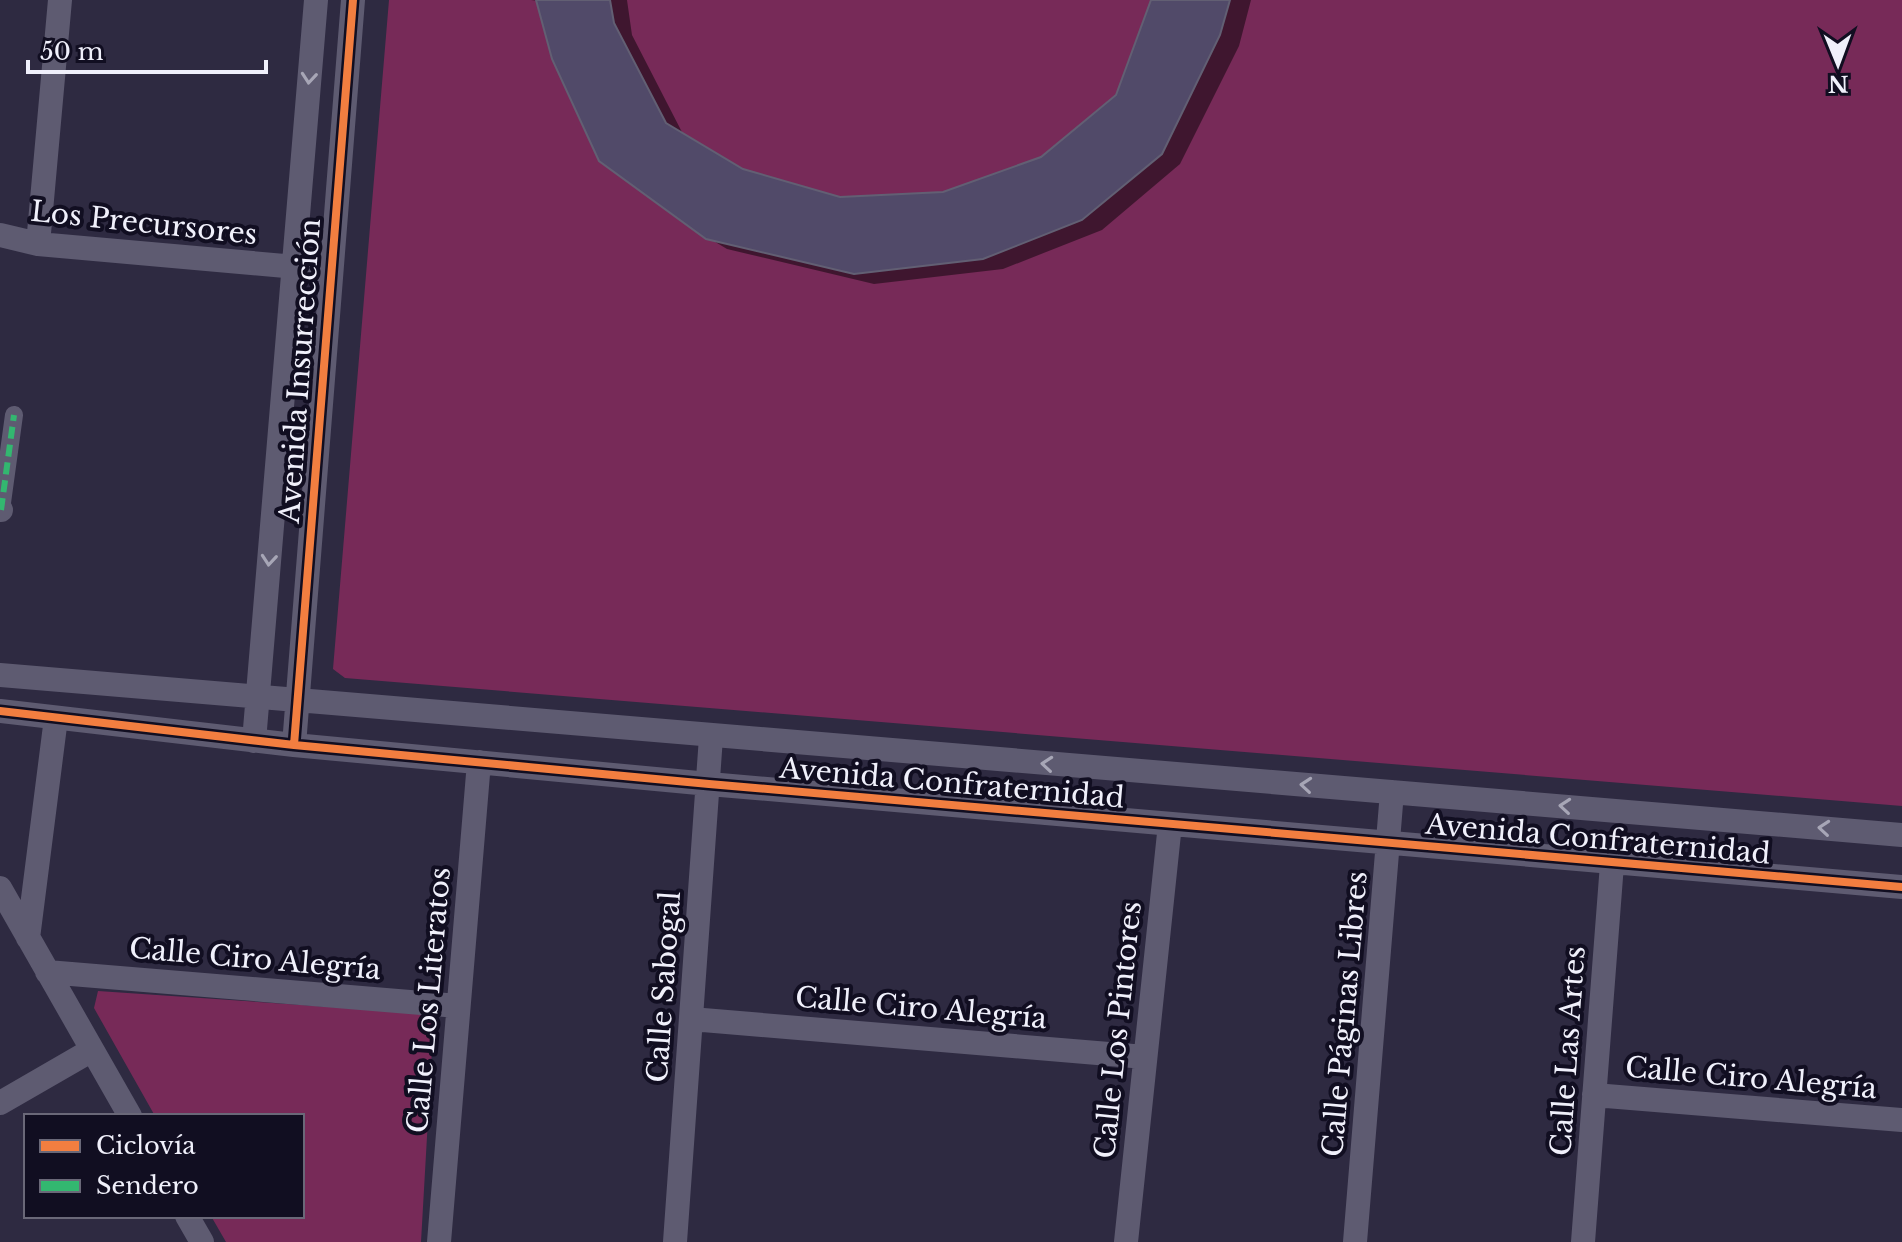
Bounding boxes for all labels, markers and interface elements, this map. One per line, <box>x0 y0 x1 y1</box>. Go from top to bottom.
scale bar <box>28 24 266 74</box>
north arrow <box>1798 24 1878 104</box>
text: 50 m <box>40 37 104 66</box>
text: N <box>1827 70 1849 97</box>
one-way arrow <box>301 72 318 85</box>
street label: Los Precursores <box>29 194 259 252</box>
street label: Avenida Insurrección <box>272 217 328 526</box>
one-way arrow <box>261 554 278 567</box>
street label: Avenida Confraternidad <box>777 750 1126 816</box>
one-way arrow <box>1040 756 1053 773</box>
one-way arrow <box>1299 777 1312 794</box>
one-way arrow <box>1558 798 1571 815</box>
street label: Avenida Confraternidad <box>1423 806 1772 872</box>
one-way arrow <box>1817 820 1830 837</box>
street label: Calle Los Literatos <box>400 866 458 1134</box>
street label: Calle Páginas Libres <box>1315 870 1375 1158</box>
street label: Calle Sabogal <box>640 890 688 1084</box>
street label: Calle Los Pintores <box>1087 900 1149 1160</box>
street label: Calle Ciro Alegría <box>128 931 383 987</box>
street label: Calle Las Artes <box>1543 945 1593 1157</box>
street label: Calle Ciro Alegría <box>794 980 1049 1036</box>
street label: Calle Ciro Alegría <box>1624 1050 1879 1106</box>
legend <box>24 1114 304 1218</box>
text: Ciclovía <box>96 1131 196 1160</box>
text: Sendero <box>96 1171 199 1200</box>

